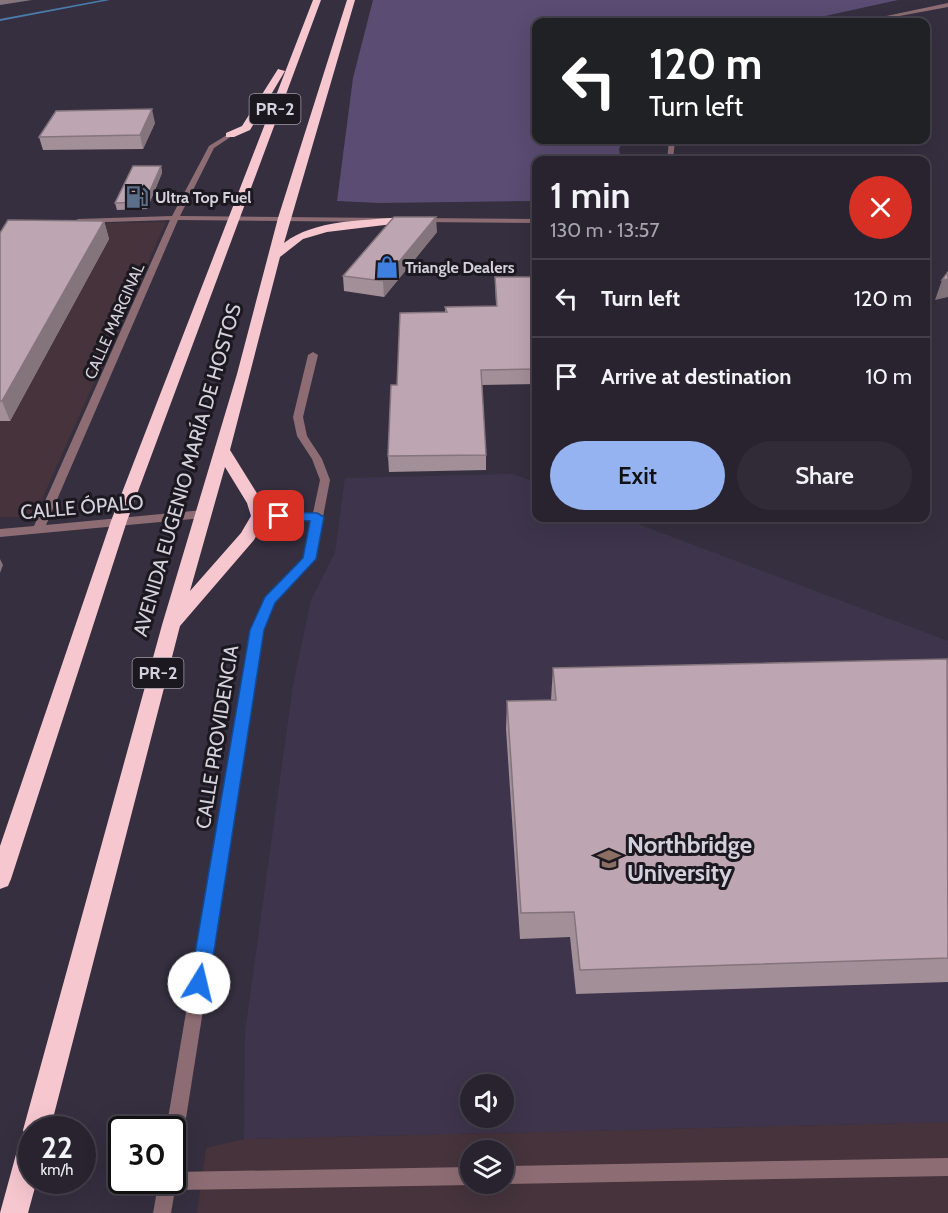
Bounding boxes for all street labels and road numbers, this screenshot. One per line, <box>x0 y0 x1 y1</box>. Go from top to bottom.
road number: PR-2 <box>250 94 300 124</box>
street label: CALLE MARGINAL <box>80 260 148 382</box>
street label: AVENIDA EUGENIO MARÍA DE HOSTOS <box>128 300 246 639</box>
street label: CALLE ÓPALO <box>19 490 145 524</box>
street label: CALLE PROVIDENCIA <box>191 643 243 831</box>
road number: PR-2 <box>132 658 184 688</box>

